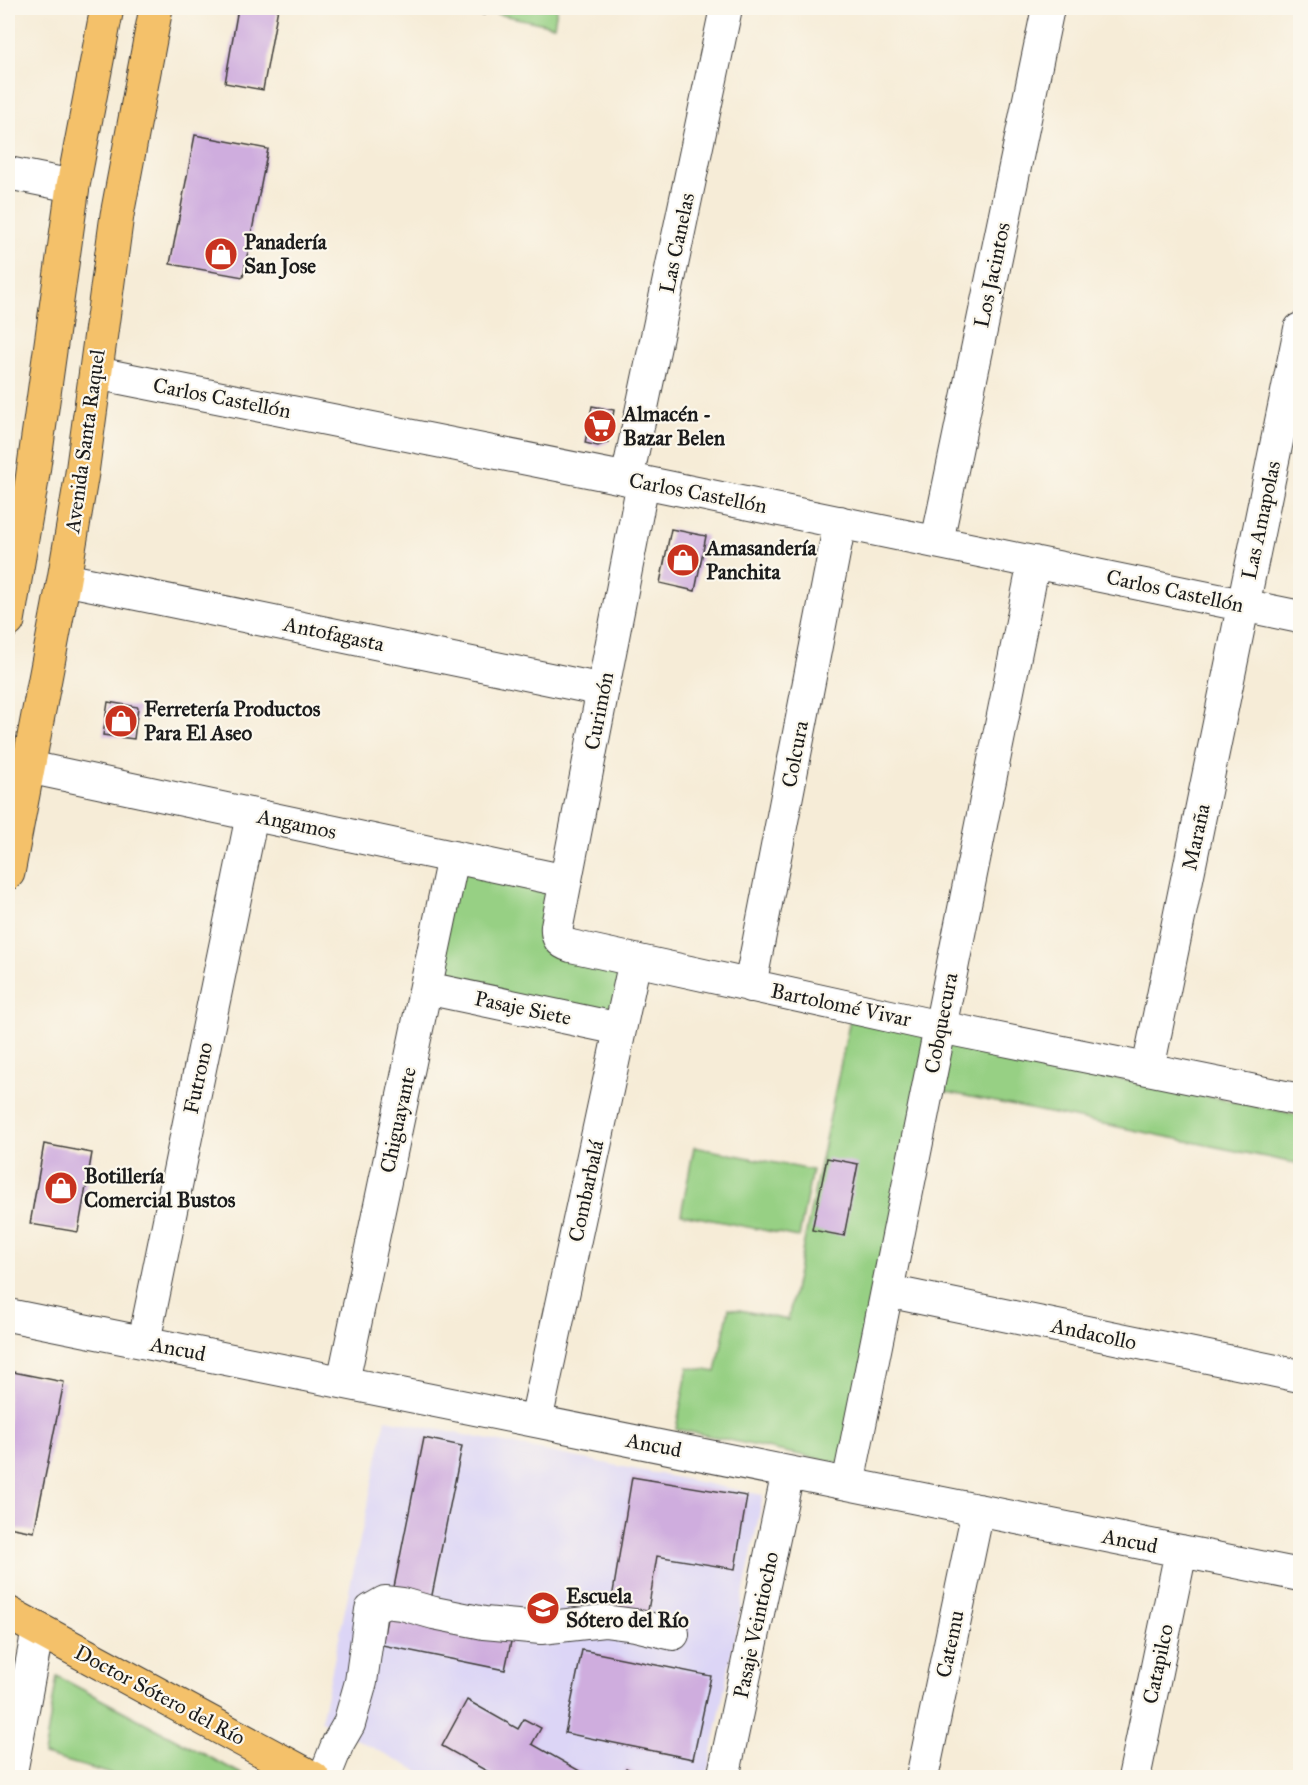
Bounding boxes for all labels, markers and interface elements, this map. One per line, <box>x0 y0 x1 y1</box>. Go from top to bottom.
street label: Las Canelas <box>654 190 700 296</box>
street label: Los Jacintos <box>968 220 1016 330</box>
place label: Panadería San Jose <box>244 229 328 280</box>
shop icon: Panadería San Jose <box>203 236 239 272</box>
street label: Avenida Santa Raquel <box>59 347 111 536</box>
street label: Carlos Castellón <box>151 372 293 424</box>
place label: Almacén - Bazar Belen <box>621 401 726 451</box>
supermarket icon: Almacén - Bazar Belen <box>582 408 618 444</box>
street label: Las Amapolas <box>1236 458 1286 582</box>
street label: Carlos Castellón <box>627 467 769 519</box>
place label: Amasandería Panchita <box>704 535 817 585</box>
shop icon: Amasandería Panchita <box>665 542 701 578</box>
street label: Carlos Castellón <box>1104 564 1246 618</box>
street label: Antofagasta <box>280 610 387 657</box>
street label: Curimón <box>579 670 619 752</box>
place label: Ferretería Productos Para El Aseo <box>144 696 321 746</box>
shop icon: Ferretería Productos Para El Aseo <box>103 703 139 739</box>
street label: Colcura <box>776 718 814 790</box>
street label: Maraña <box>1176 801 1216 873</box>
street label: Angamos <box>254 803 339 845</box>
street label: Cobquecura <box>919 970 964 1076</box>
street label: Bartolomé Vivar <box>768 977 914 1033</box>
street label: Pasaje Siete <box>472 985 574 1031</box>
street label: Futrono <box>178 1039 218 1116</box>
street label: Chiguayante <box>374 1064 422 1175</box>
street label: Combarbalá <box>563 1138 609 1244</box>
place label: Botillería Comercial Bustos <box>84 1163 236 1213</box>
shop icon: Botillería Comercial Bustos <box>43 1170 79 1206</box>
street label: Andacollo <box>1048 1312 1139 1356</box>
street label: Ancud <box>147 1331 208 1367</box>
street label: Ancud <box>623 1427 684 1463</box>
street label: Ancud <box>1099 1523 1160 1559</box>
street label: Pasaje Veintiocho <box>728 1549 784 1701</box>
place label: Escuela Sótero del Río <box>566 1583 689 1633</box>
school or university icon: Escuela Sótero del Río <box>525 1590 561 1626</box>
street label: Catemu <box>930 1608 970 1680</box>
street label: Catapilco <box>1137 1621 1179 1706</box>
street label: Doctor Sótero del Río <box>70 1639 250 1751</box>

